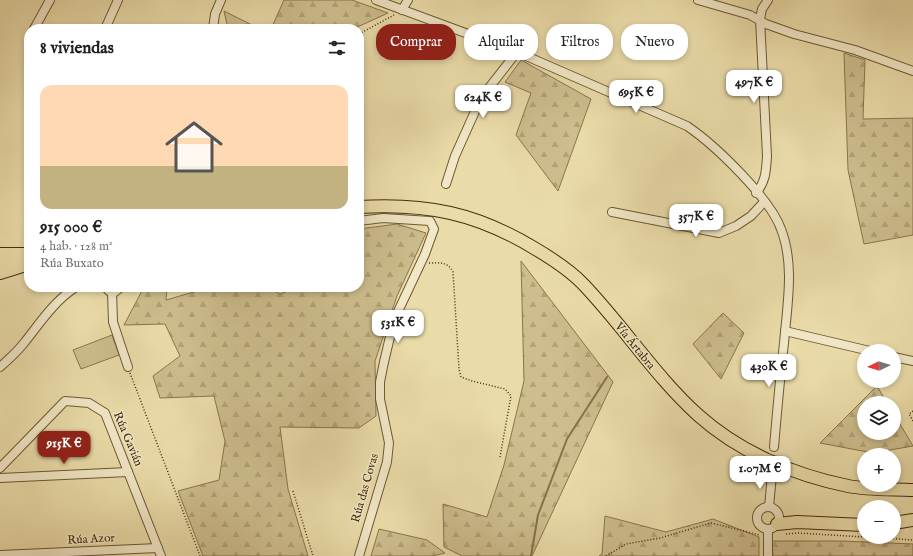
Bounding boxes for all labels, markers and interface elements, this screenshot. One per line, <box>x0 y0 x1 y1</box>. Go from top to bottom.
chip: Comprar <box>376 24 456 60</box>
chip: Alquilar <box>464 24 538 60</box>
chip: Filtros <box>546 24 613 60</box>
chip: Nuevo <box>621 24 688 60</box>
icon: filters <box>326 37 348 59</box>
text: 8 viviendas <box>40 38 114 59</box>
pin: 497K € <box>721 70 787 104</box>
text: 497K € <box>735 74 773 91</box>
pin: 695K € <box>603 80 669 114</box>
text: 695K € <box>618 84 654 101</box>
pin: 624K € <box>450 85 516 119</box>
text: 624K € <box>464 89 502 106</box>
icon: home <box>158 111 230 183</box>
pin: 357K € <box>663 204 729 238</box>
text: 357K € <box>678 208 714 225</box>
text: 915 000 € <box>40 217 102 238</box>
text: 4 hab. · 128 m² <box>40 238 113 255</box>
text: Rúa Buxato <box>40 255 104 272</box>
pin: 531K € <box>365 310 431 344</box>
text: 531K € <box>381 314 415 331</box>
street label: Vía Ártabra <box>611 318 660 373</box>
north arrow <box>857 344 901 388</box>
map controls <box>857 344 901 544</box>
pin: 430K € <box>736 354 802 388</box>
text: 430K € <box>750 358 788 375</box>
button: layers <box>857 396 901 440</box>
street label: Rúa Gavián <box>110 409 146 469</box>
pin: 915K € <box>31 431 97 465</box>
text: 915K € <box>46 435 82 452</box>
button: + <box>857 448 901 492</box>
street label: Rúa das Covas <box>348 452 382 524</box>
pin: 1.07M € <box>723 456 797 490</box>
text: 1.07M € <box>739 460 781 477</box>
button: − <box>857 500 901 544</box>
street label: Rúa Azor <box>67 530 116 548</box>

